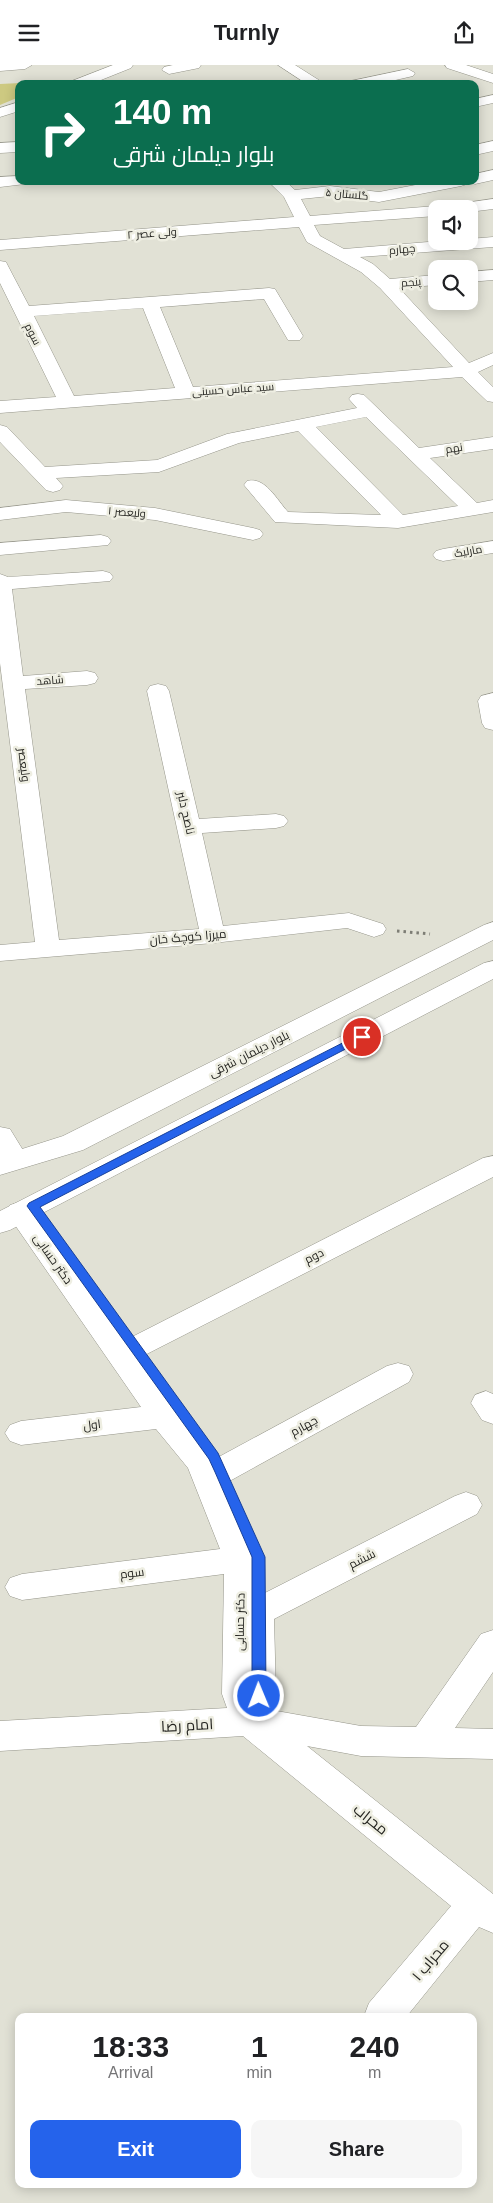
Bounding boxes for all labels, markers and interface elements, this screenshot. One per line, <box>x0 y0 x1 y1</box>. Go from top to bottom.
icon: menu <box>15 19 43 47</box>
icon: share <box>450 19 478 47</box>
text: Turnly <box>214 20 279 45</box>
text: 140 m <box>113 92 212 131</box>
icon: right <box>30 100 95 165</box>
text: بلوار دیلمان شرقی <box>113 142 274 167</box>
street label: گلستان ۵ <box>325 186 369 203</box>
map controls <box>428 200 478 310</box>
button: sound <box>428 200 478 250</box>
street label: ولی عصر ۲ <box>127 225 177 242</box>
street label: چهارم <box>388 242 416 258</box>
button: search <box>428 260 478 310</box>
street label: پنجم <box>400 275 422 291</box>
street label: سوم <box>21 321 43 348</box>
street label: سید عباس حسینی <box>191 380 275 399</box>
street label: نهم <box>444 441 464 457</box>
street label: ولیعصر ۱ <box>107 504 146 521</box>
street label: مارلیک <box>453 543 483 560</box>
street label: شاهد <box>36 673 64 687</box>
street label: ولیعصر <box>15 746 33 783</box>
street label: ناصح دلبر <box>173 789 198 836</box>
street label: میرزا کوچک خان <box>149 927 227 949</box>
pin <box>341 1016 383 1058</box>
icon: arrive <box>348 1023 376 1051</box>
street label: بلوار دیلمان شرقی <box>207 1028 291 1080</box>
street label: دکتر حسابی <box>31 1231 76 1287</box>
street label: دوم <box>302 1245 327 1268</box>
street label: چهارم <box>288 1413 321 1441</box>
street label: اول <box>82 1417 102 1433</box>
street label: ششم <box>346 1546 378 1573</box>
street label: سوم <box>119 1565 145 1582</box>
street label: دکتر حسابی <box>232 1593 248 1651</box>
position arrow <box>232 1669 284 1721</box>
street label: امام رضا <box>160 1715 214 1737</box>
street label: محراب <box>350 1800 392 1839</box>
street label: محراب ۱ <box>408 1936 453 1984</box>
text: 18:33 <box>92 2030 169 2063</box>
text: 1 <box>251 2030 268 2063</box>
text: 240 <box>350 2030 400 2063</box>
text: Arrival <box>108 2064 153 2081</box>
text: min <box>246 2064 272 2081</box>
text: m <box>368 2064 381 2081</box>
button: Exit <box>30 2120 241 2178</box>
button: Share <box>251 2120 462 2178</box>

